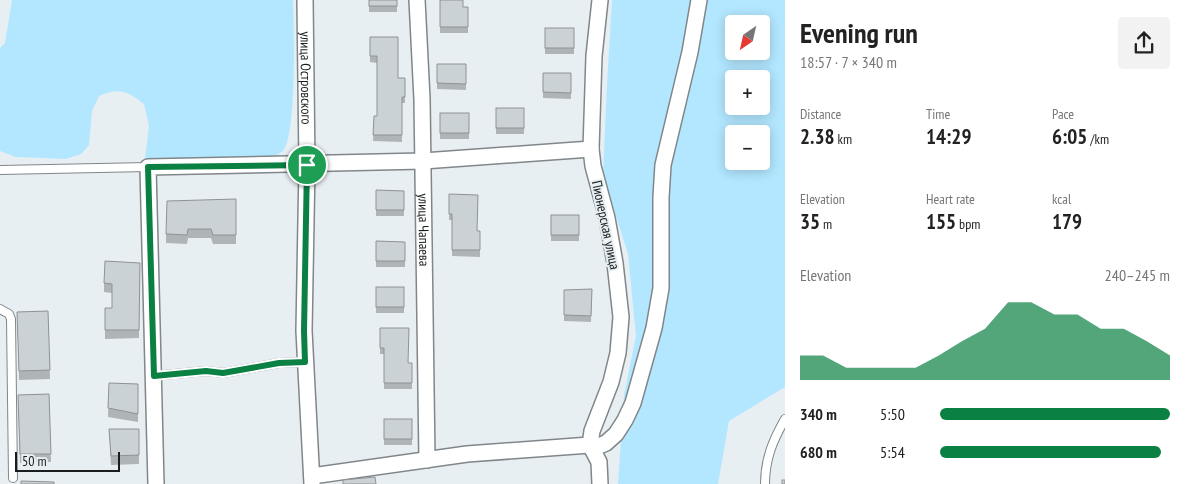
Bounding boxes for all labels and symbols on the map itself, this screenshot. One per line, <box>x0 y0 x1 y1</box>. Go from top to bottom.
north arrow <box>725 15 770 60</box>
street label: улица Островского <box>296 31 316 125</box>
pin <box>286 144 328 186</box>
street label: Пионерская улица <box>588 179 624 271</box>
street label: улица Чапаева <box>414 193 433 266</box>
scale bar <box>15 449 120 472</box>

